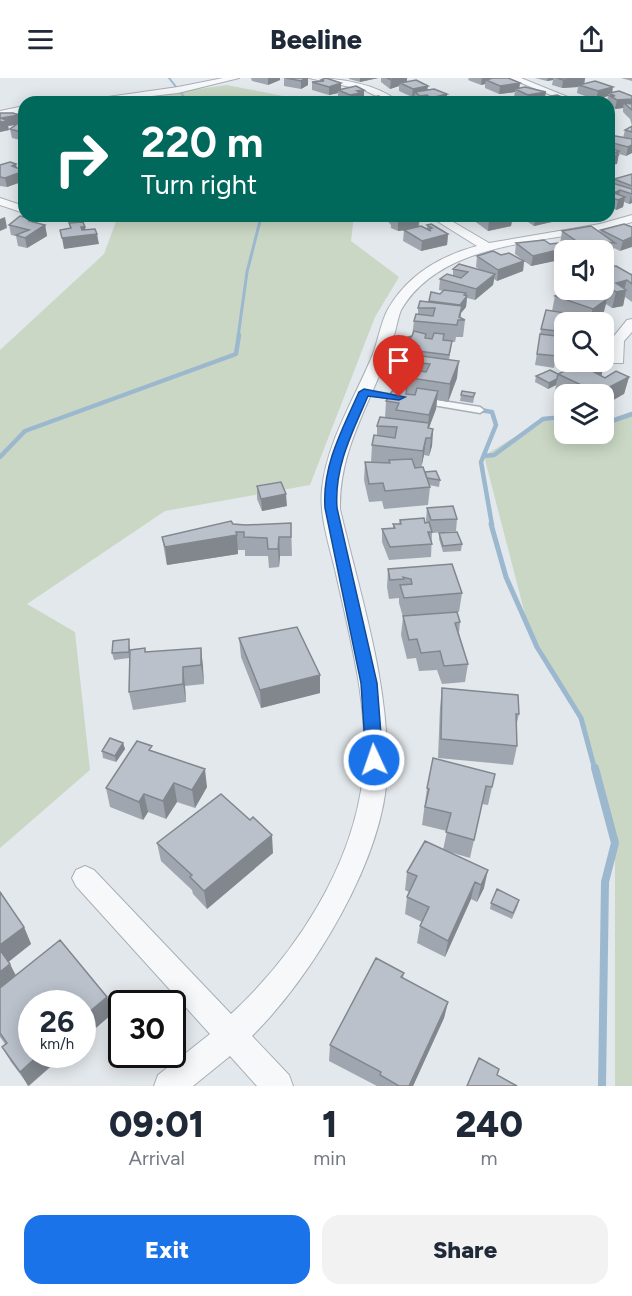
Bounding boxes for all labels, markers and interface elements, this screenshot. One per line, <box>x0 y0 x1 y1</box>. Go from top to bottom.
icon: menu <box>24 23 57 56</box>
text: Beeline <box>270 23 362 56</box>
icon: share <box>575 23 608 56</box>
text: 220 m <box>141 117 263 168</box>
icon: right <box>42 120 120 198</box>
text: Turn right <box>141 168 257 201</box>
map controls <box>554 240 614 444</box>
button: sound <box>554 240 614 300</box>
button: search <box>554 312 614 372</box>
pin <box>373 335 424 397</box>
icon: arrive <box>382 344 415 377</box>
button: layers <box>554 384 614 444</box>
position arrow <box>342 728 406 792</box>
speed limit sign: 30 <box>108 990 186 1068</box>
text: 26 <box>40 1003 74 1040</box>
text: km/h <box>40 1035 74 1053</box>
text: 09:01 <box>109 1103 204 1146</box>
text: 1 <box>322 1103 337 1146</box>
text: 240 <box>455 1103 523 1146</box>
text: Arrival <box>128 1146 185 1170</box>
text: min <box>313 1146 346 1170</box>
text: m <box>481 1146 498 1170</box>
button: Exit <box>24 1215 310 1284</box>
button: Share <box>322 1215 608 1284</box>

